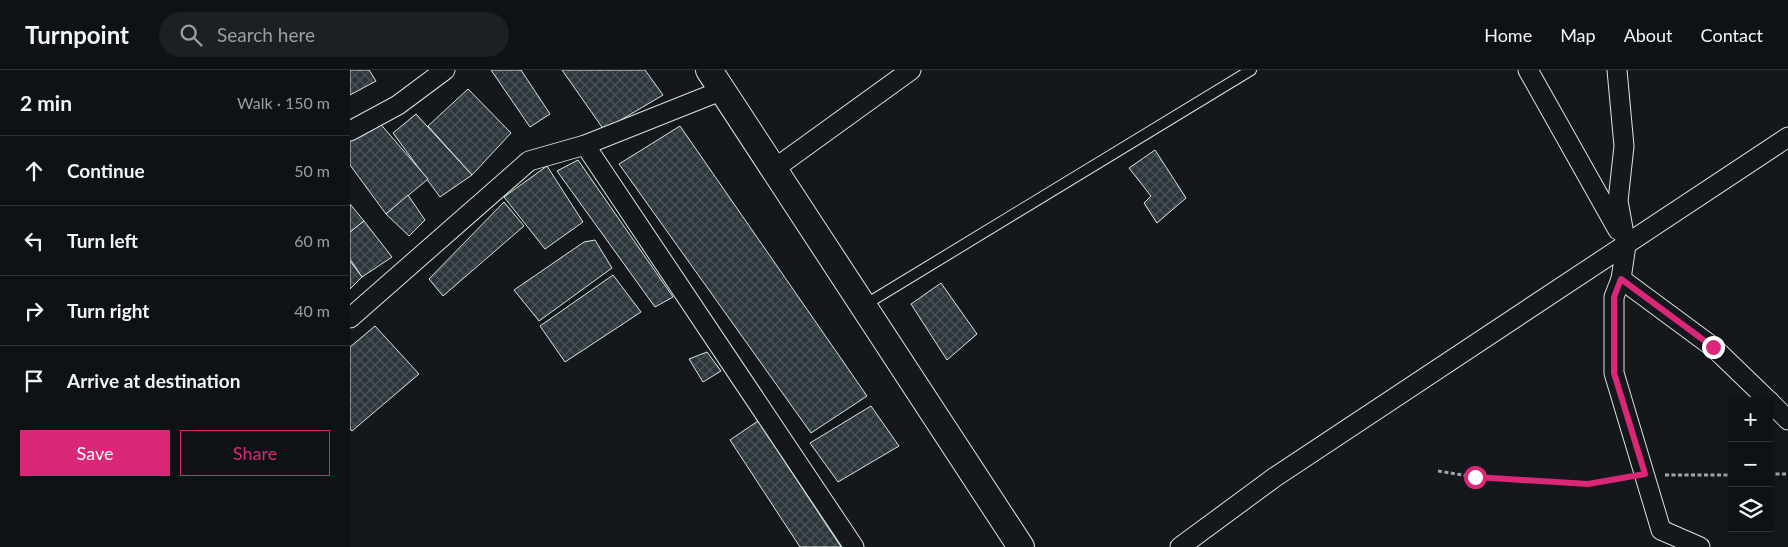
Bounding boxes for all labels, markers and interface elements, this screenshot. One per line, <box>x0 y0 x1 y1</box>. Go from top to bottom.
search box <box>159 12 509 57</box>
text: Turnpoint <box>25 20 129 49</box>
icon: search <box>177 21 205 49</box>
text: Search here <box>217 23 315 46</box>
text: Home <box>1484 24 1532 46</box>
text: Map <box>1560 24 1596 46</box>
text: About <box>1624 24 1673 46</box>
text: Contact <box>1701 24 1763 46</box>
text: 2 min <box>20 90 72 115</box>
text: Walk · 150 m <box>237 93 330 112</box>
icon: ahead <box>20 157 48 185</box>
text: Continue <box>67 159 145 182</box>
text: 50 m <box>294 161 330 180</box>
icon: left <box>20 227 48 255</box>
text: Turn left <box>67 229 138 252</box>
text: 60 m <box>294 231 330 250</box>
icon: right <box>20 297 48 325</box>
text: Turn right <box>67 299 149 322</box>
text: 40 m <box>294 301 330 320</box>
route end <box>1702 336 1725 359</box>
icon: arrive <box>20 367 48 395</box>
text: Arrive at destination <box>67 369 240 392</box>
map controls <box>1728 397 1773 532</box>
button: + <box>1728 397 1773 442</box>
button: Save <box>20 430 170 476</box>
button: Share <box>180 430 330 476</box>
button: − <box>1728 442 1773 487</box>
route start <box>1464 466 1487 489</box>
button: layers <box>1728 487 1773 532</box>

